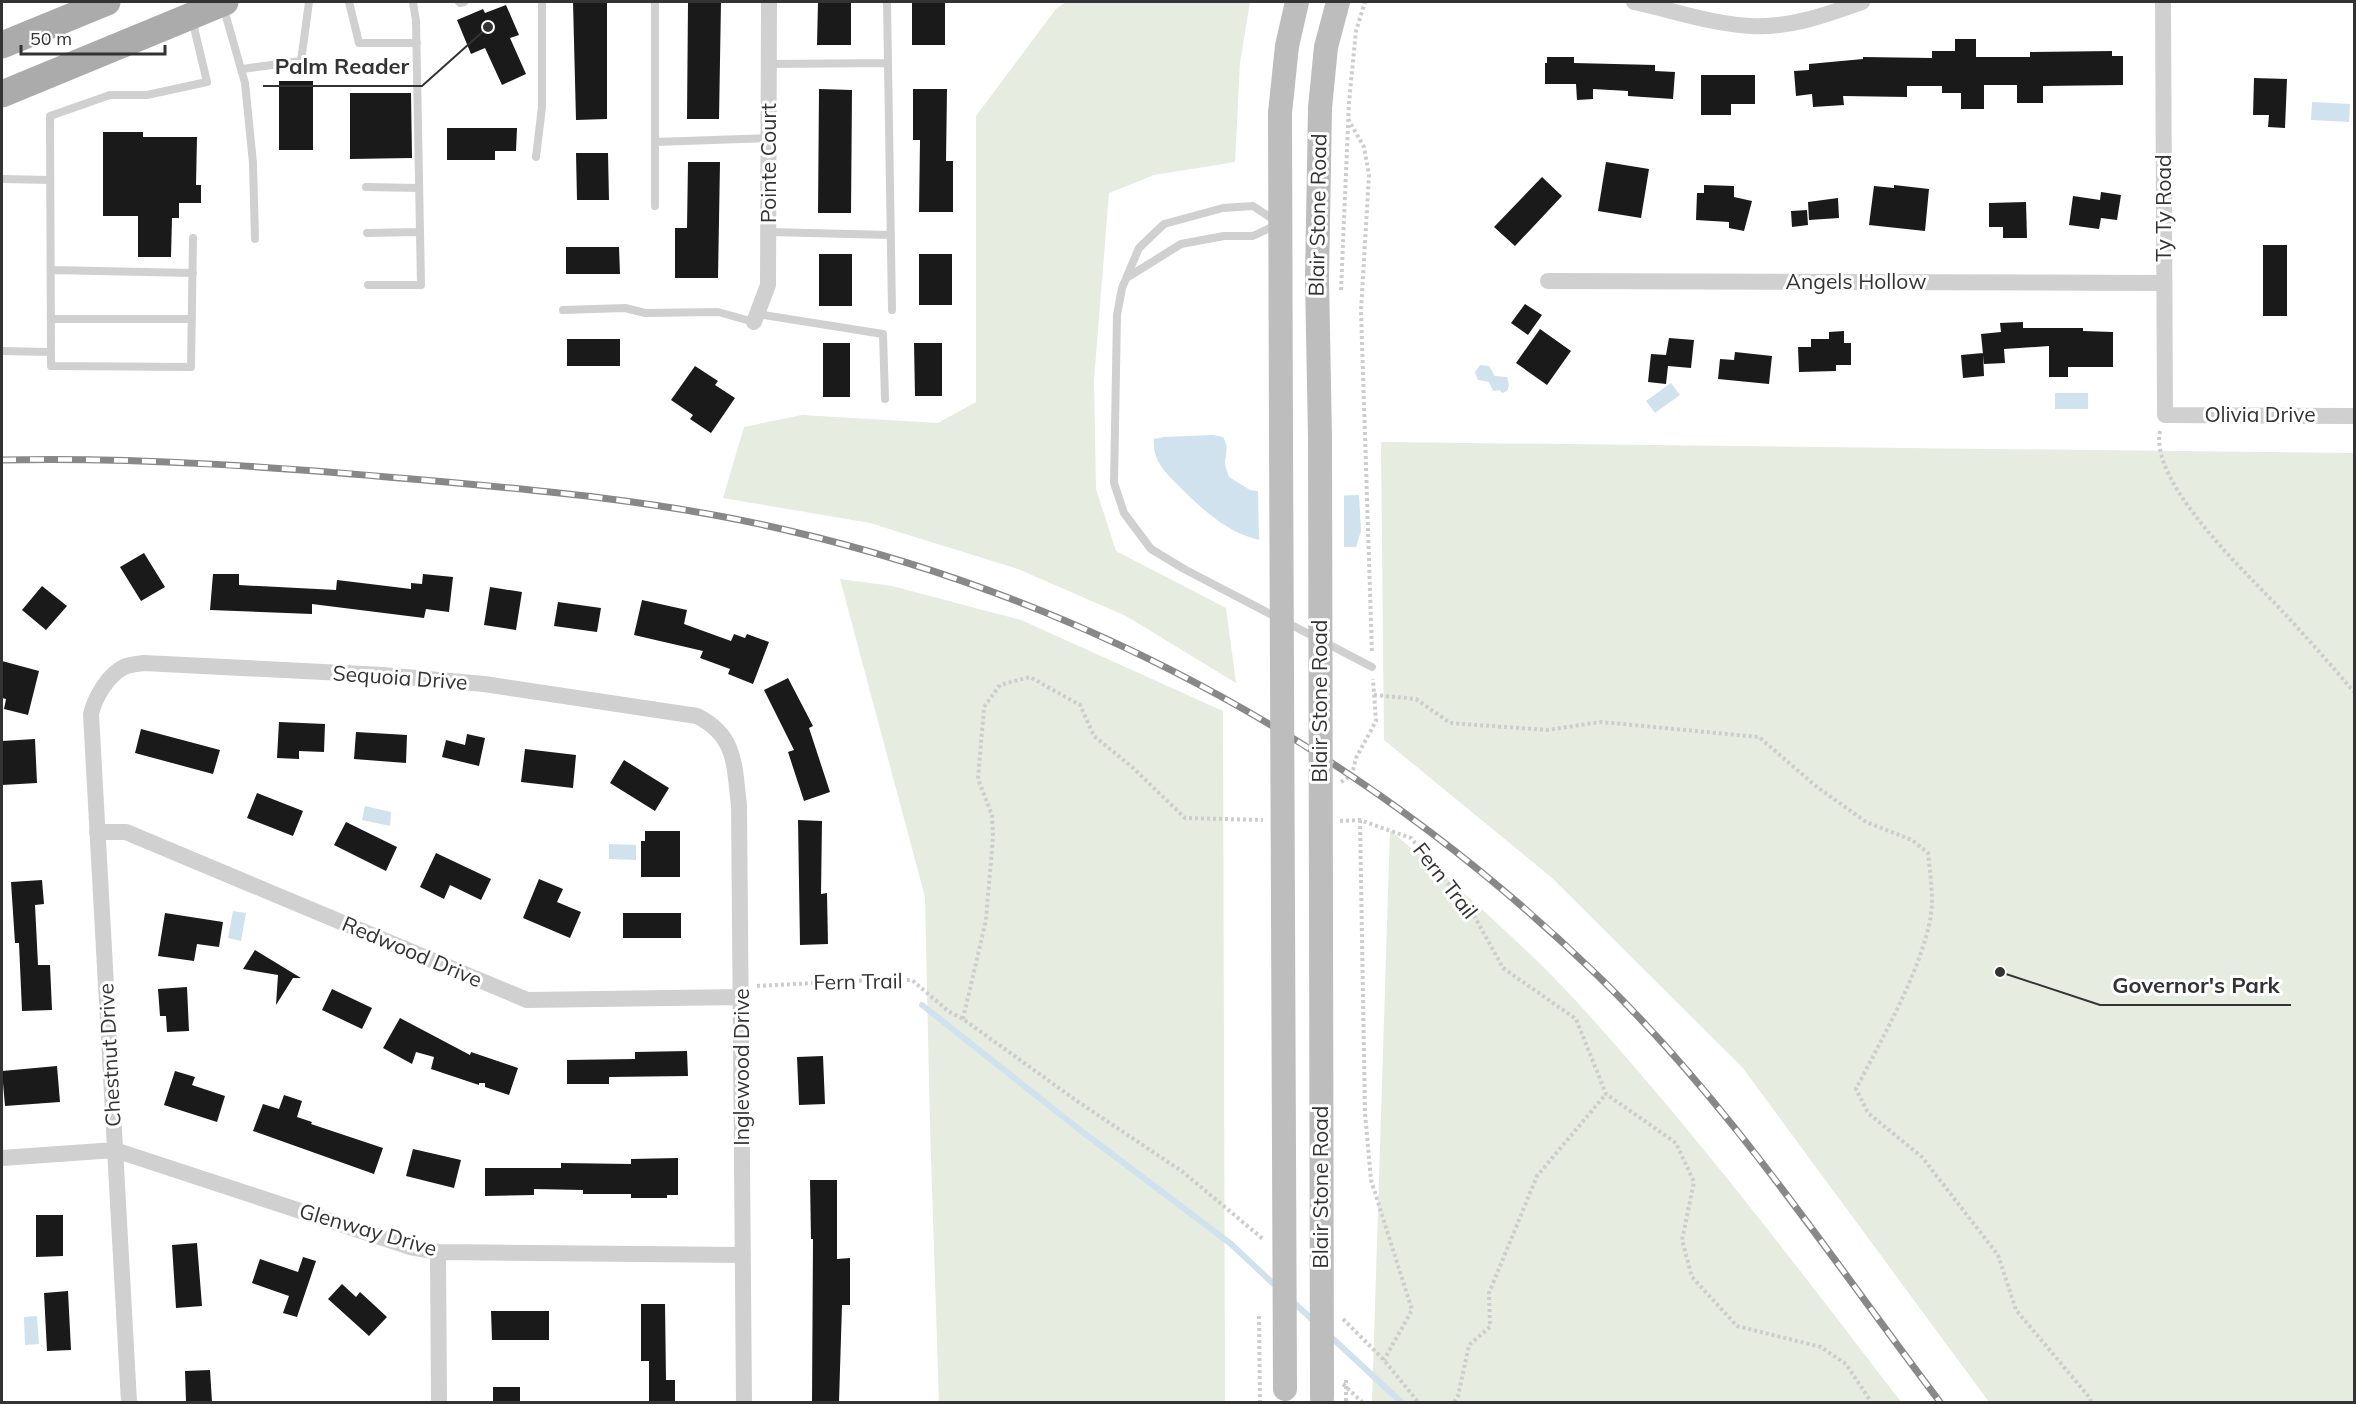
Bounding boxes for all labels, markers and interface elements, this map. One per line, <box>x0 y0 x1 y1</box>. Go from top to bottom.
scale bar <box>21 18 165 56</box>
text: 50 m <box>30 27 72 50</box>
callout: Palm Reader <box>263 46 422 86</box>
text: Palm Reader <box>275 52 410 80</box>
street label: Pointe Court <box>755 103 781 223</box>
street label: Blair Stone Road <box>1303 133 1331 297</box>
street label: Ty Ty Road <box>2150 154 2176 262</box>
street label: Angels Hollow <box>1786 268 1926 294</box>
street label: Olivia Drive <box>2204 401 2316 427</box>
street label: Blair Stone Road <box>1306 620 1332 782</box>
street label: Sequoia Drive <box>332 659 468 695</box>
street label: Fern Trail <box>1408 837 1484 924</box>
street label: Redwood Drive <box>339 910 486 992</box>
callout: Governor's Park <box>2100 965 2291 1005</box>
street label: Fern Trail <box>813 967 903 995</box>
text: Governor's Park <box>2112 971 2281 999</box>
street label: Chestnut Drive <box>92 983 126 1128</box>
street label: Inglewood Drive <box>728 988 754 1146</box>
street label: Blair Stone Road <box>1307 1106 1333 1268</box>
street label: Glenway Drive <box>297 1197 440 1261</box>

